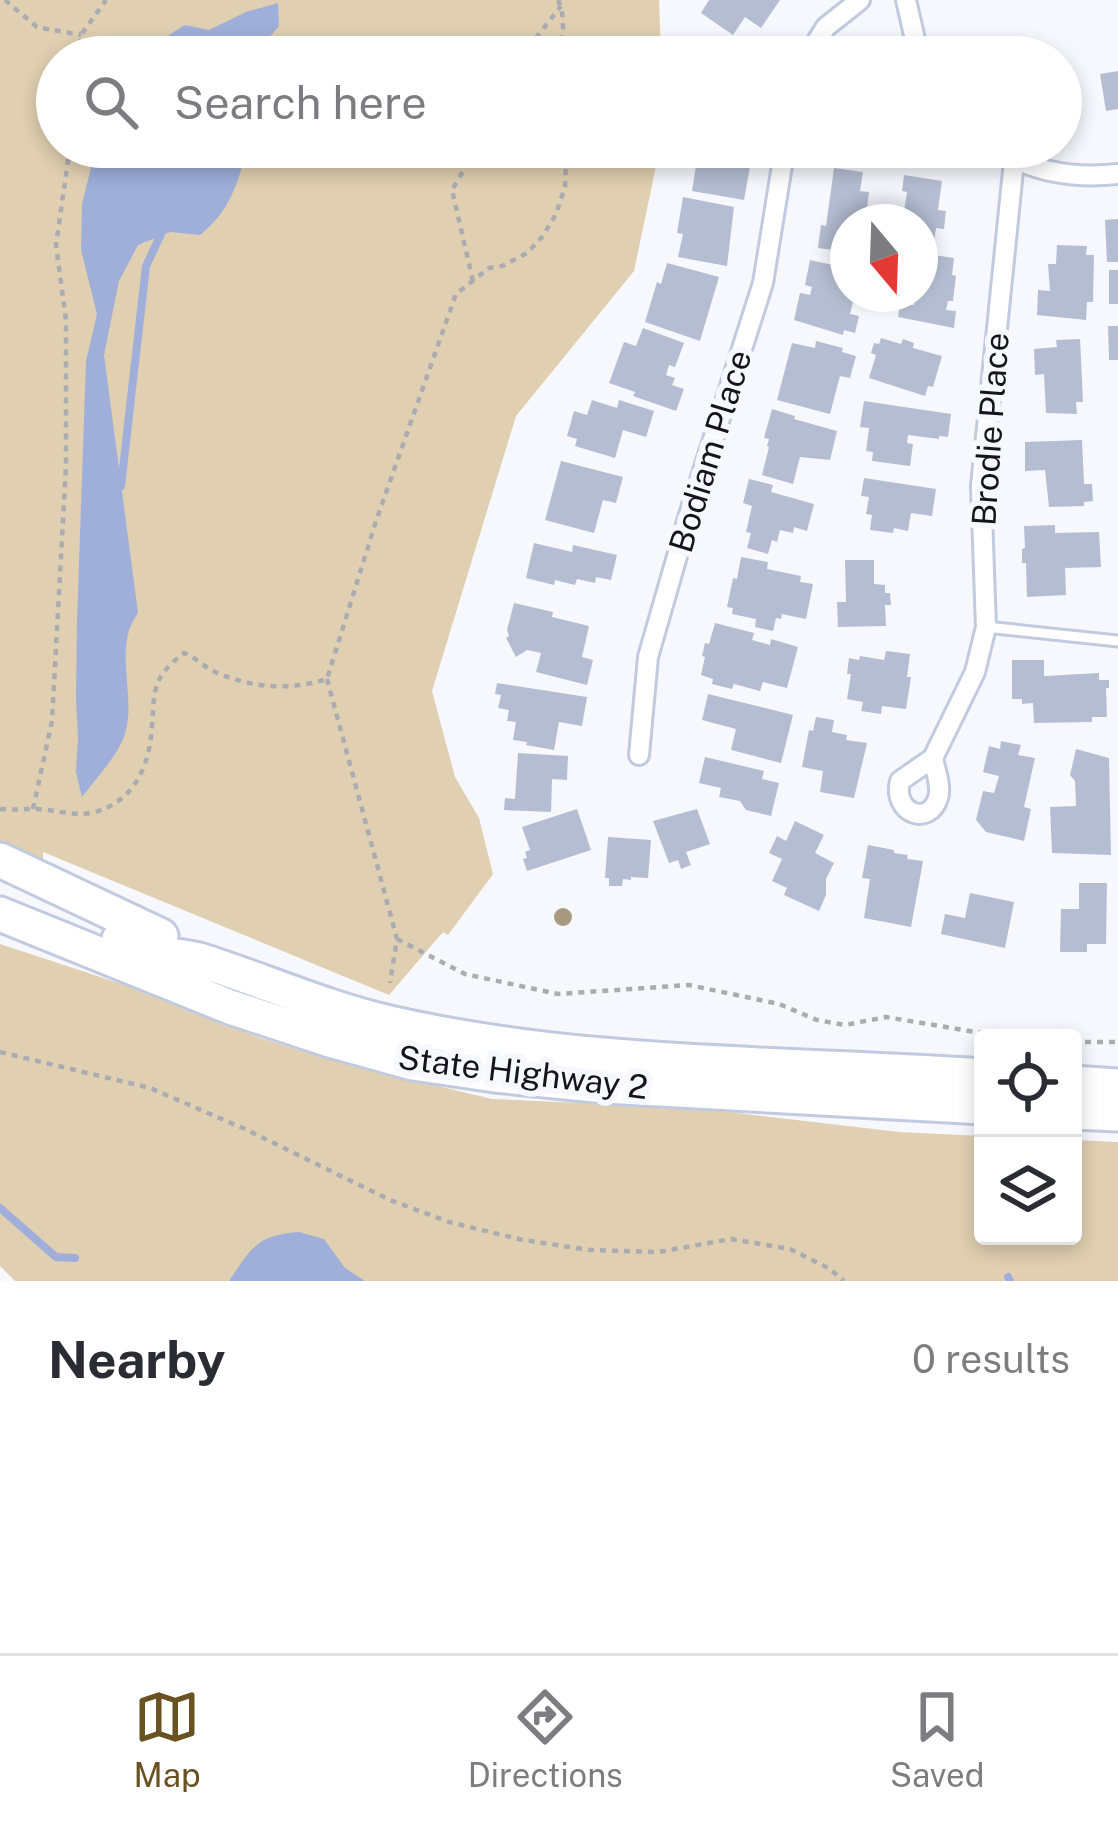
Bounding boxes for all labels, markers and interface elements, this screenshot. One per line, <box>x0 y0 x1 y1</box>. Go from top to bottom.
search box <box>36 36 1082 168</box>
icon: search <box>78 69 144 135</box>
text: Search here <box>174 76 427 129</box>
north arrow <box>830 204 938 312</box>
street label: Brodie Place <box>964 331 1016 527</box>
street label: Bodiam Place <box>661 345 759 557</box>
map controls <box>974 1029 1082 1245</box>
button: locate <box>974 1029 1082 1137</box>
street label: State Highway 2 <box>396 1038 650 1106</box>
button: layers <box>974 1137 1082 1245</box>
text: Nearby <box>48 1330 225 1389</box>
text: 0 results <box>912 1336 1070 1382</box>
tab: Map <box>134 1684 201 1794</box>
tab: Directions <box>468 1684 623 1794</box>
tab: Saved <box>890 1684 984 1794</box>

